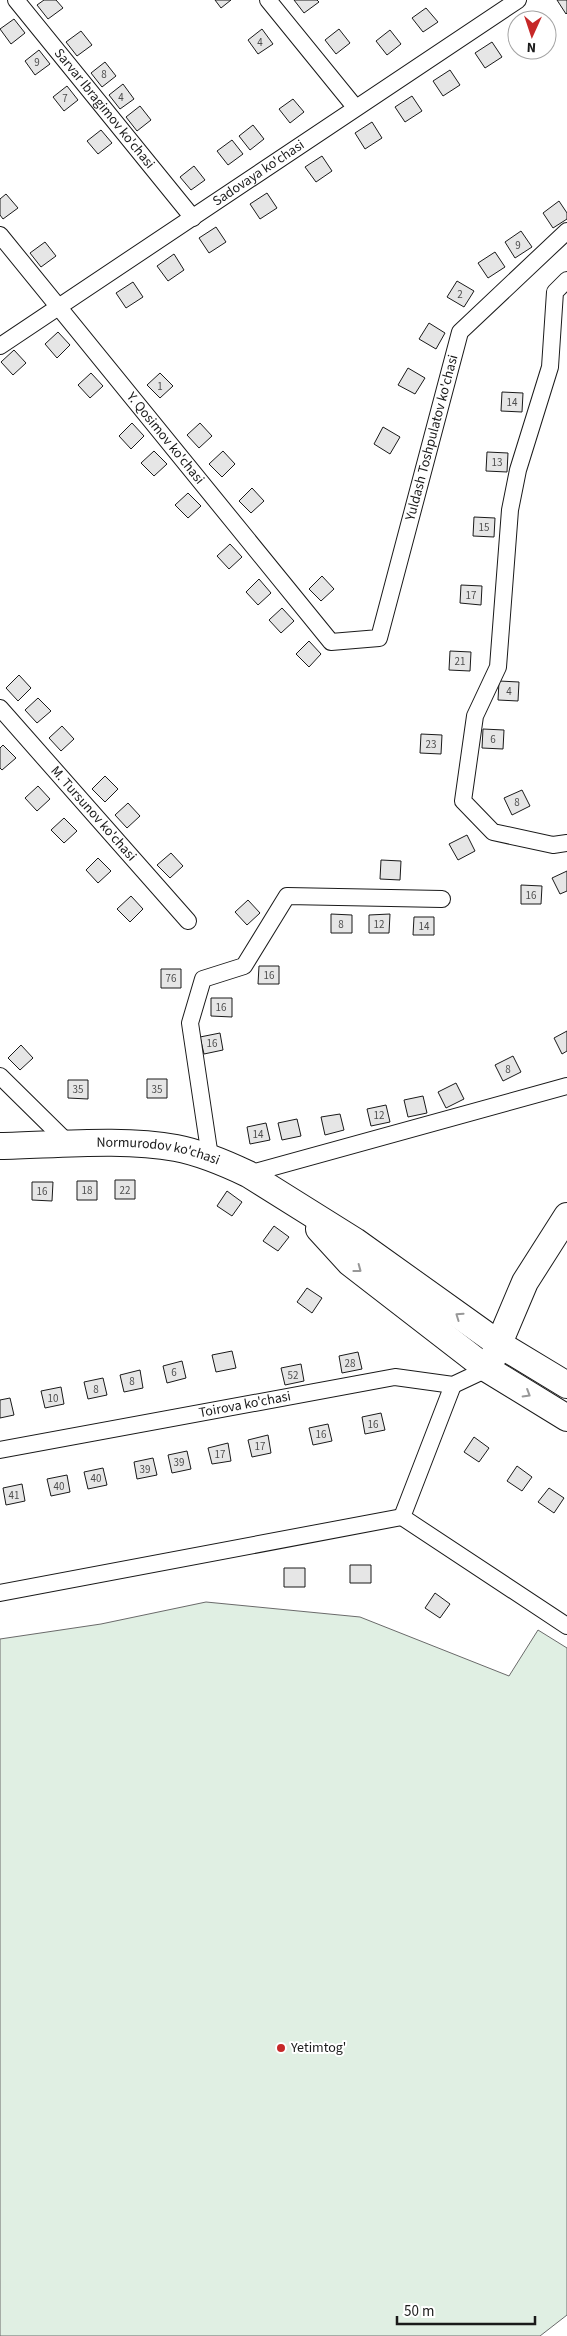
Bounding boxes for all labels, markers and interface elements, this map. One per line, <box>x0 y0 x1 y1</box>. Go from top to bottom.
north arrow <box>507 10 557 60</box>
house number: 4 <box>257 35 263 50</box>
text: N <box>526 37 537 57</box>
street label: Sarvar Ibragimov ko'chasi <box>49 44 159 173</box>
house number: 9 <box>34 55 40 70</box>
house number: 8 <box>101 67 107 82</box>
house number: 4 <box>118 90 124 105</box>
house number: 7 <box>62 91 68 106</box>
street label: Sadovaya ko'chasi <box>209 135 309 211</box>
house number: 9 <box>515 238 521 253</box>
house number: 2 <box>457 287 463 302</box>
street label: Yuldash Toshpulatov ko'chasi <box>400 353 464 524</box>
house number: 1 <box>157 379 163 394</box>
street label: Y. Qosimov ko'chasi <box>121 387 209 489</box>
house number: 14 <box>507 395 518 410</box>
house number: 13 <box>492 455 502 470</box>
house number: 15 <box>479 520 489 535</box>
house number: 17 <box>466 588 476 603</box>
house number: 21 <box>455 654 465 669</box>
house number: 4 <box>506 684 512 699</box>
house number: 6 <box>490 732 496 747</box>
house number: 23 <box>426 737 436 752</box>
street label: M. Tursunov ko'chasi <box>46 762 141 866</box>
house number: 8 <box>514 795 520 810</box>
house number: 16 <box>526 888 537 903</box>
house number: 8 <box>338 917 344 932</box>
house number: 12 <box>374 917 384 932</box>
house number: 14 <box>419 919 430 934</box>
house number: 16 <box>264 968 275 983</box>
house number: 76 <box>166 971 177 986</box>
house number: 16 <box>216 1000 227 1015</box>
house number: 16 <box>207 1036 218 1051</box>
house number: 8 <box>505 1062 511 1077</box>
house number: 35 <box>73 1082 83 1097</box>
house number: 35 <box>152 1082 162 1097</box>
house number: 12 <box>374 1108 384 1123</box>
house number: 14 <box>253 1127 264 1142</box>
street label: Normurodov ko'chasi <box>96 1133 223 1170</box>
house number: 18 <box>82 1183 93 1198</box>
house number: 22 <box>120 1183 130 1198</box>
house number: 16 <box>37 1184 48 1199</box>
one-way arrow <box>352 1263 362 1272</box>
one-way arrow <box>456 1313 465 1322</box>
house number: 28 <box>345 1356 356 1371</box>
house number: 6 <box>171 1365 177 1380</box>
house number: 52 <box>288 1368 298 1383</box>
house number: 8 <box>129 1374 135 1389</box>
house number: 8 <box>93 1382 99 1397</box>
street label: Toirova ko'chasi <box>197 1386 293 1423</box>
one-way arrow <box>521 1387 530 1397</box>
house number: 10 <box>48 1391 58 1406</box>
house number: 16 <box>368 1417 379 1432</box>
house number: 16 <box>316 1427 327 1442</box>
house number: 17 <box>255 1439 265 1454</box>
house number: 17 <box>215 1447 225 1462</box>
house number: 39 <box>174 1455 184 1470</box>
house number: 39 <box>140 1462 150 1477</box>
house number: 40 <box>91 1471 101 1486</box>
house number: 40 <box>54 1479 64 1494</box>
house number: 41 <box>9 1488 19 1503</box>
place label: Yetimtog' <box>290 2038 346 2058</box>
marker: Yetimtog' <box>275 2042 287 2054</box>
scale bar <box>397 2294 534 2326</box>
text: 50 m <box>404 2301 434 2322</box>

